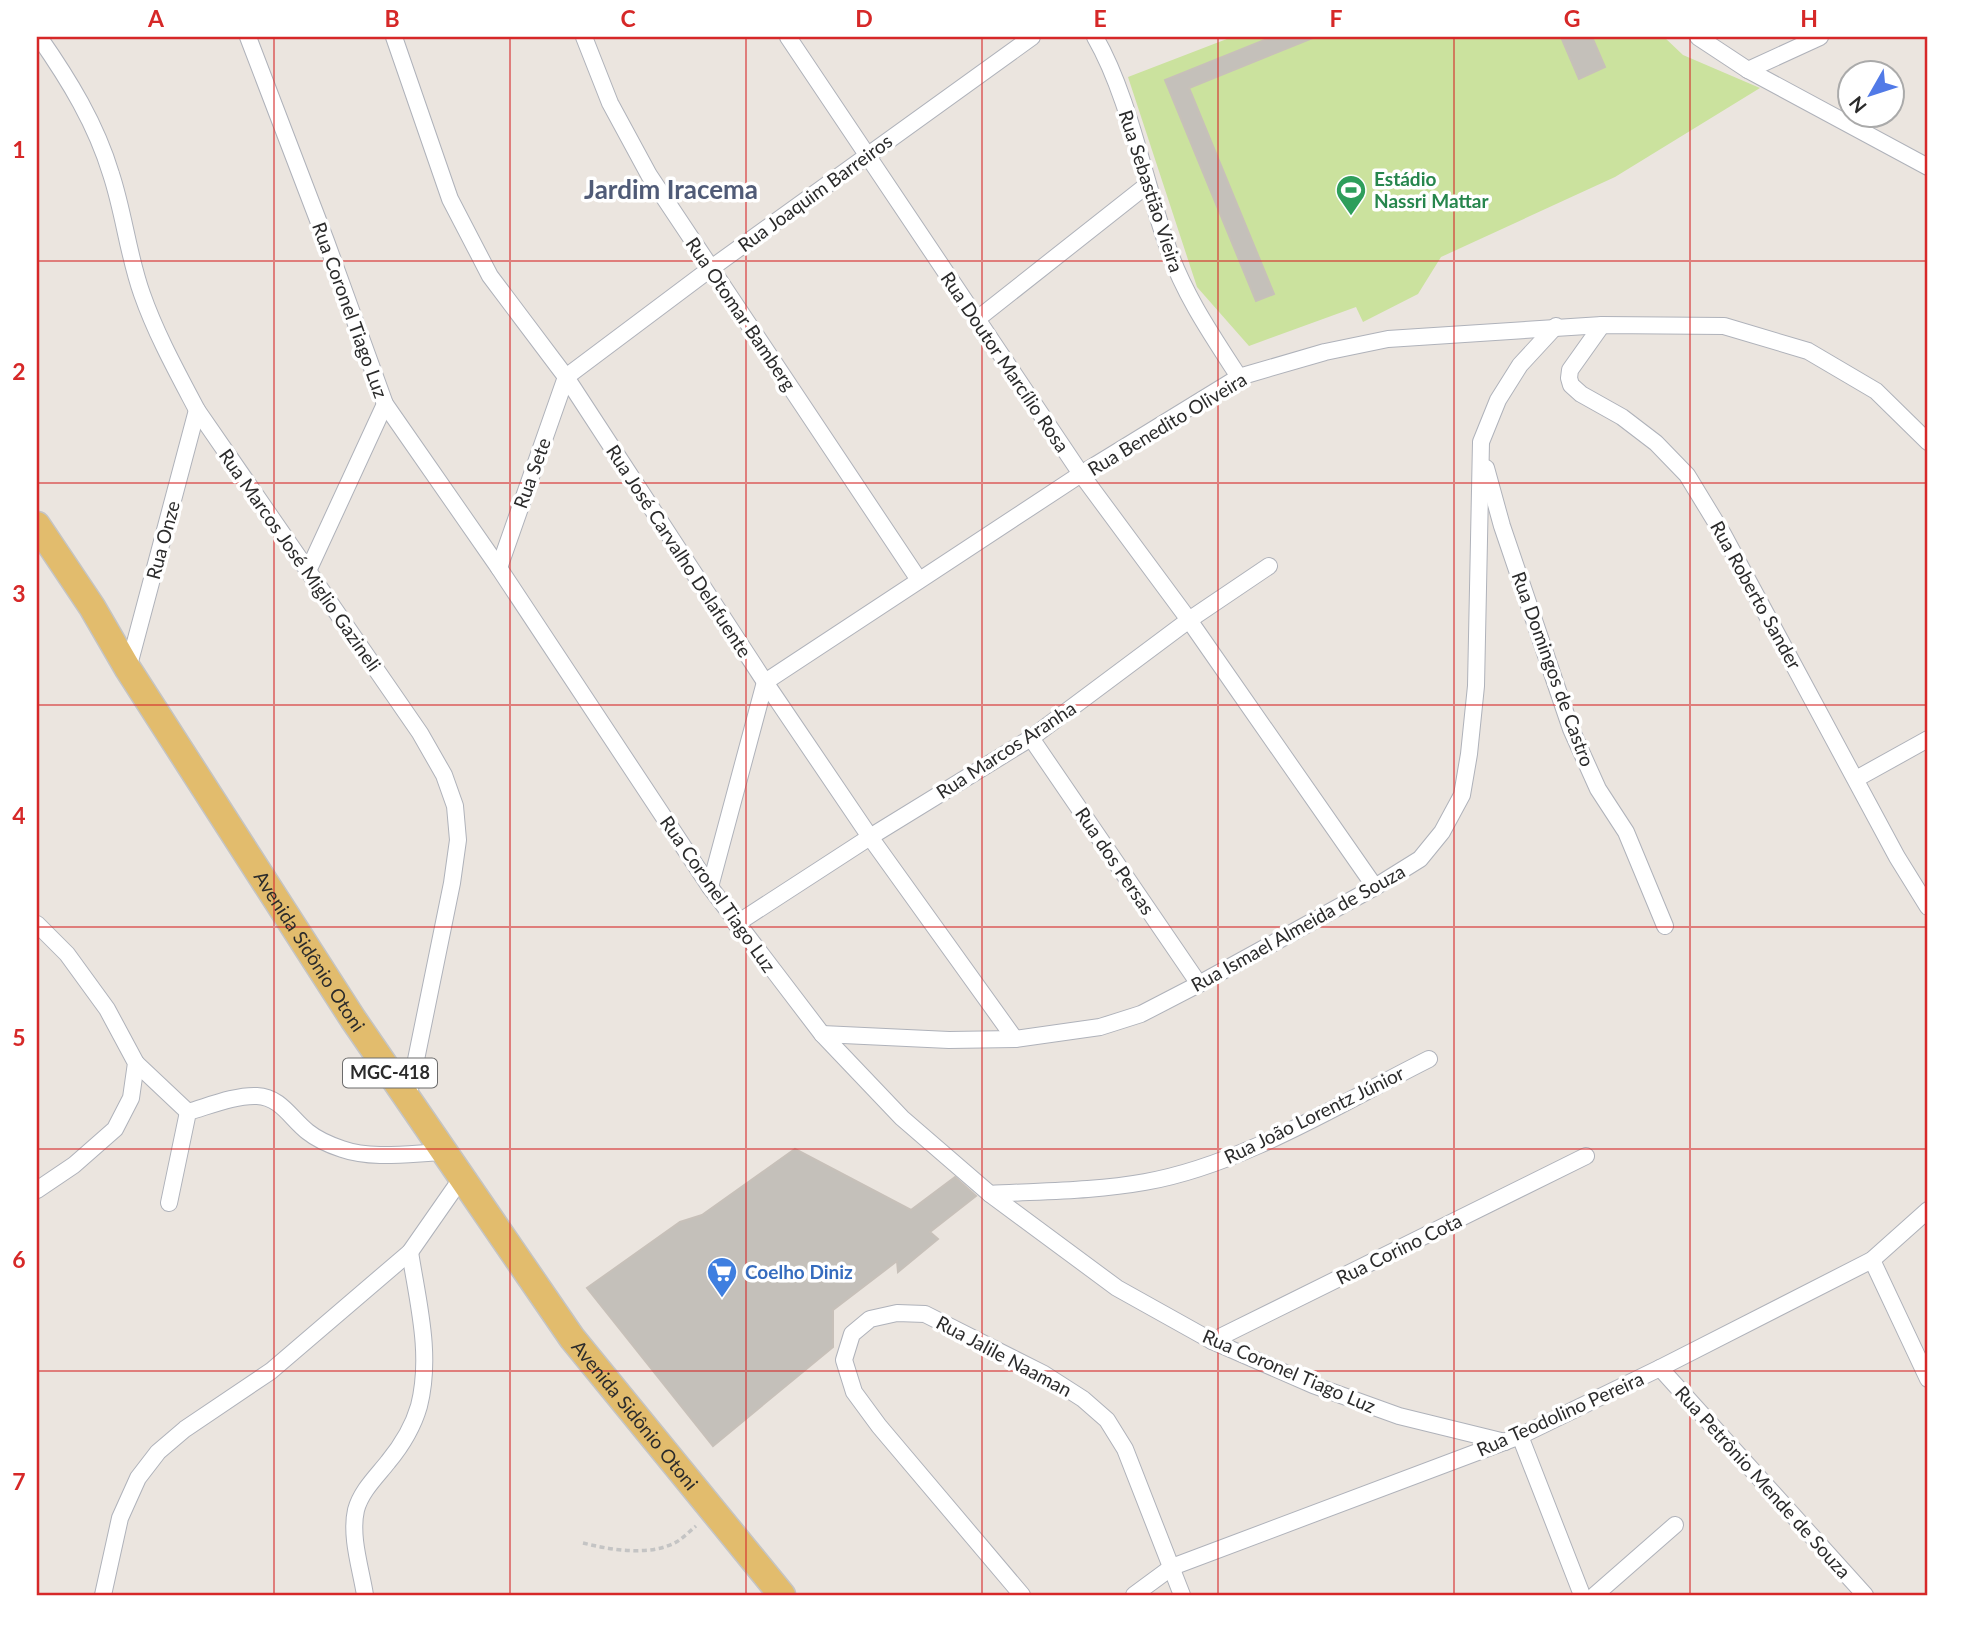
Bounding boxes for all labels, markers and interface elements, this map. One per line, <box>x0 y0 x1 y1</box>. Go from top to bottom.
text: A <box>147 4 165 32</box>
text: B <box>384 4 400 32</box>
text: C <box>620 4 636 32</box>
text: D <box>855 4 873 32</box>
text: E <box>1093 4 1107 32</box>
text: F <box>1329 4 1343 32</box>
text: G <box>1564 4 1580 32</box>
text: H <box>1800 4 1818 32</box>
north arrow <box>1836 60 1906 130</box>
text: N <box>1844 92 1871 118</box>
street label: Rua Sebastião Vieira <box>1114 107 1189 275</box>
street label: Rua Joaquim Barreiros <box>733 129 896 256</box>
text: 1 <box>12 135 26 163</box>
place label: Estádio Nassri Mattar <box>1374 167 1489 212</box>
district label: Jardim Iracema <box>584 173 758 205</box>
sports icon: Estádio Nassri Mattar <box>1334 173 1368 217</box>
street label: Rua Coronel Tiago Luz <box>308 219 393 401</box>
street label: Rua Otomar Bamberg <box>682 233 801 395</box>
street label: Rua Doutor Marcílio Rosa <box>936 267 1074 456</box>
text: 2 <box>12 357 26 385</box>
street label: Rua Benedito Oliveira <box>1083 367 1250 480</box>
street label: Rua Sete <box>508 434 555 511</box>
street label: Rua José Carvalho Delafuente <box>602 440 757 661</box>
street label: Rua Marcos José Miglio Gazineli <box>215 444 386 675</box>
street label: Rua Onze <box>141 498 184 582</box>
street label: Rua Roberto Sander <box>1706 516 1807 673</box>
street label: Rua Domingos de Castro <box>1507 568 1599 770</box>
text: 3 <box>12 579 26 607</box>
street label: Rua Marcos Aranha <box>932 696 1080 803</box>
text: 4 <box>12 801 26 829</box>
street label: Rua dos Persas <box>1071 803 1160 919</box>
street label: Rua Coronel Tiago Luz <box>656 811 781 976</box>
street label: Rua Ismael Almeida de Souza <box>1187 859 1409 996</box>
street label: Avenida Sidônio Otoni <box>250 866 370 1036</box>
text: 5 <box>12 1023 26 1051</box>
road number: MGC-418 <box>343 1058 437 1088</box>
street label: Rua João Lorentz Júnior <box>1220 1061 1408 1168</box>
street label: Rua Corino Cota <box>1332 1208 1465 1289</box>
text: 6 <box>12 1245 26 1273</box>
supermarket icon: Coelho Diniz <box>705 1255 739 1299</box>
place label: Coelho Diniz <box>745 1260 853 1283</box>
street label: Rua Jalile Naaman <box>933 1310 1076 1401</box>
street label: Rua Coronel Tiago Luz <box>1199 1324 1379 1417</box>
street label: Avenida Sidônio Otoni <box>567 1335 703 1494</box>
street label: Rua Teodolino Pereira <box>1473 1366 1647 1461</box>
street label: Rua Petrônio Mende de Souza <box>1671 1381 1856 1583</box>
text: 7 <box>12 1467 26 1495</box>

